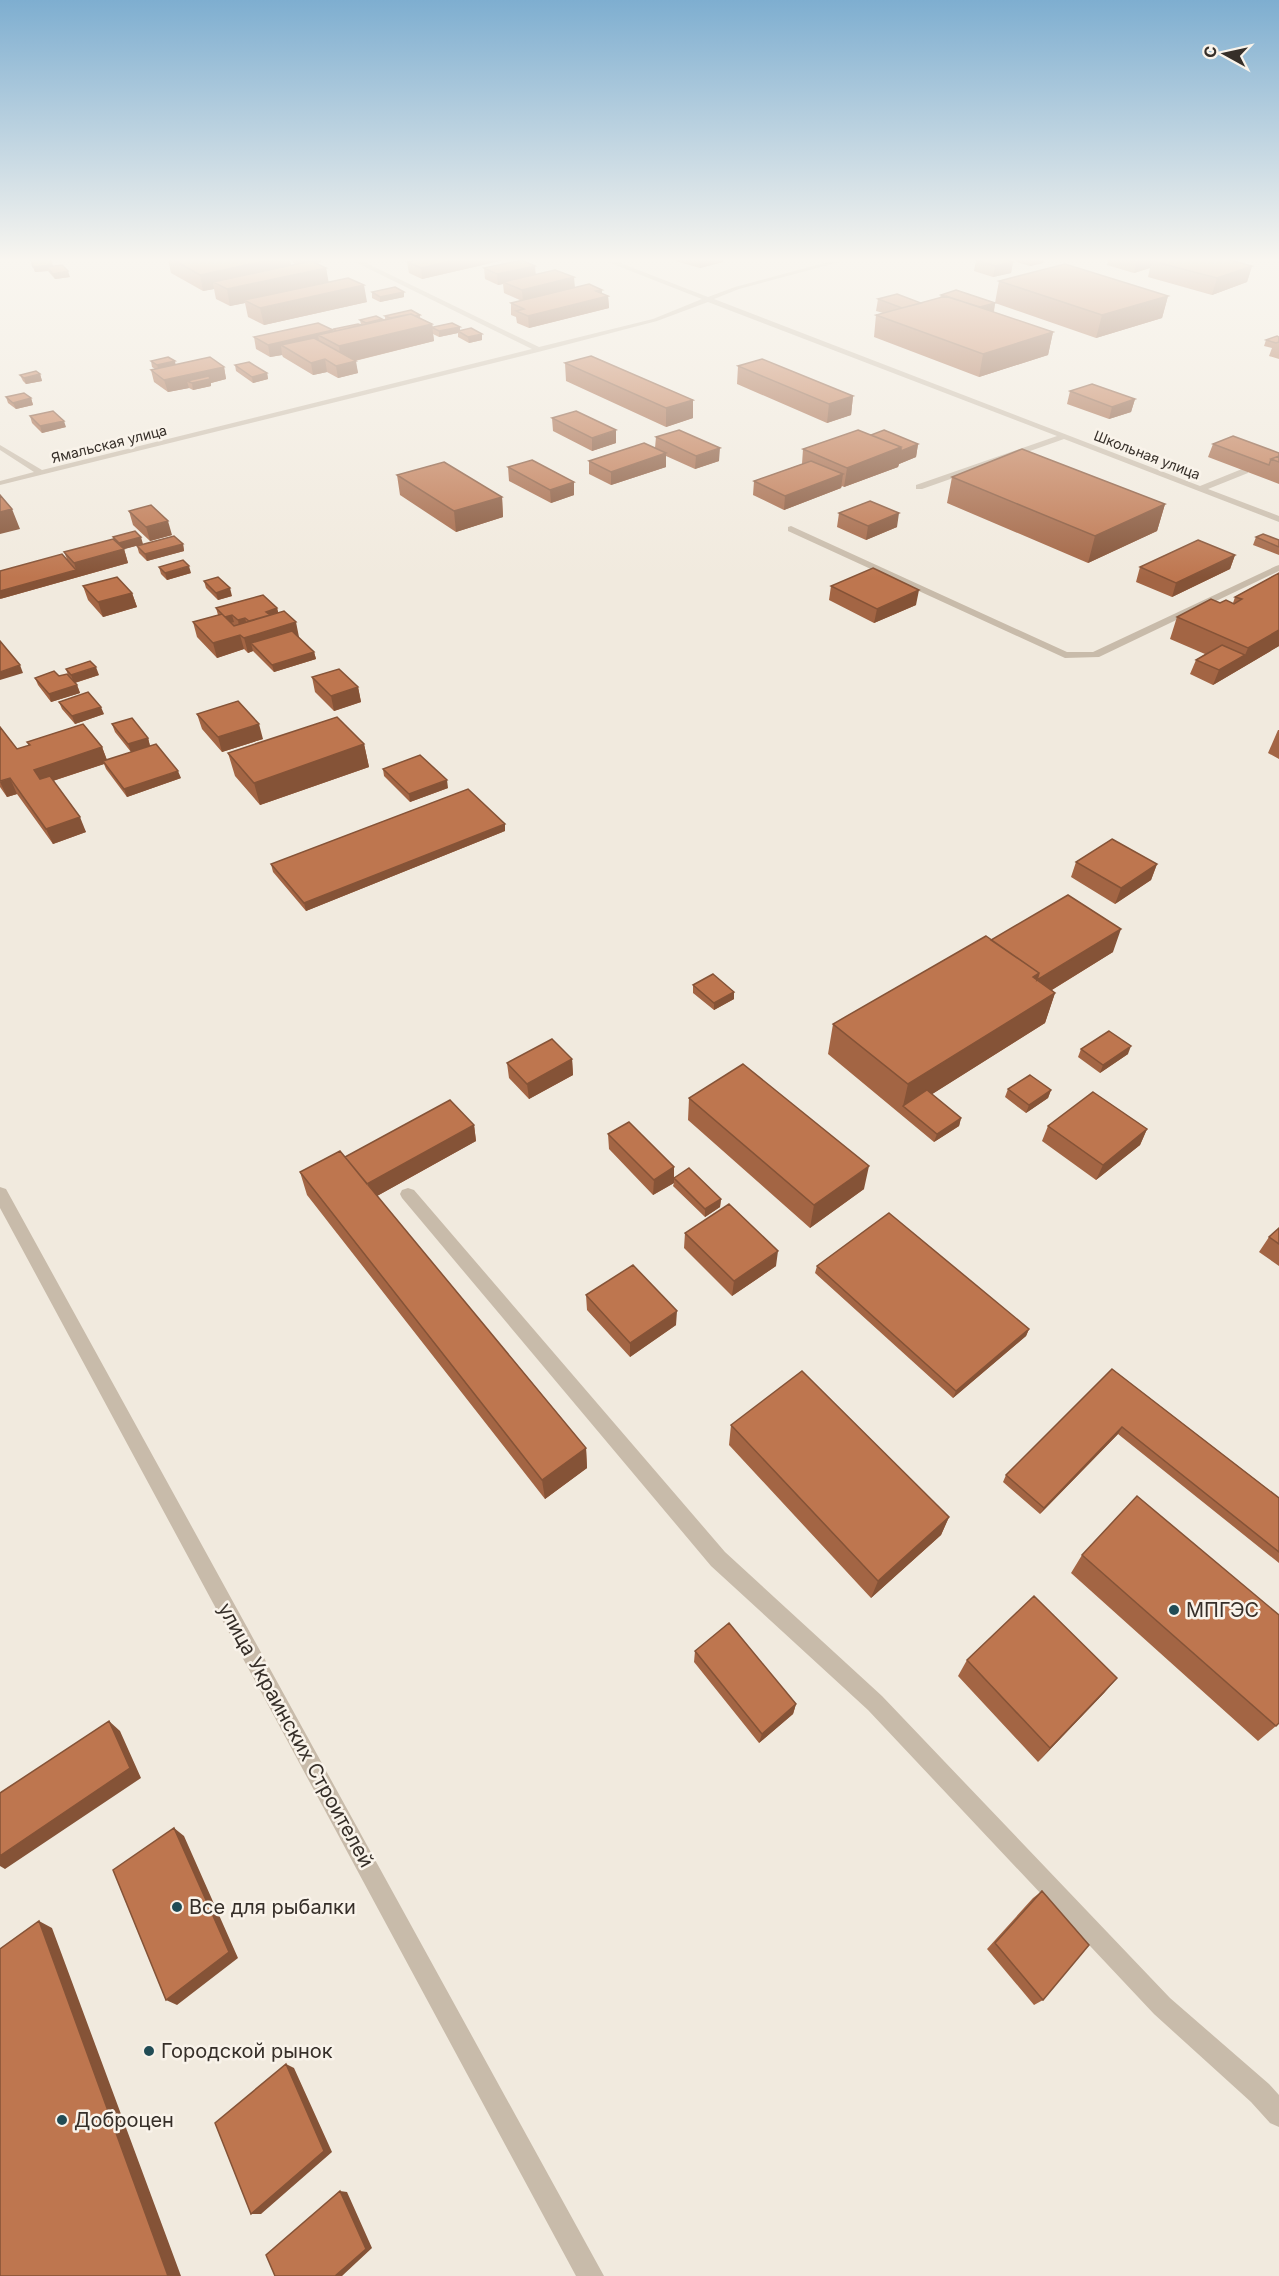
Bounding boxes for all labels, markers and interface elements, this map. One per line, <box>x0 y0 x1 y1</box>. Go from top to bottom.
north arrow <box>1195 24 1255 84</box>
text: С <box>1199 45 1221 59</box>
street label: Ямальская улица <box>49 421 168 466</box>
street label: Школьная улица <box>1092 426 1203 483</box>
street label: улица Украинских Строителей <box>213 1598 379 1872</box>
place label: МПГЭС <box>1186 1598 1259 1622</box>
marker: МПГЭС <box>1167 1603 1181 1617</box>
place label: Все для рыбалки <box>189 1895 356 1919</box>
marker: Все для рыбалки <box>170 1900 184 1914</box>
place label: Городской рынок <box>161 2039 333 2063</box>
marker: Городской рынок <box>142 2044 156 2058</box>
place label: Доброцен <box>74 2108 174 2132</box>
marker: Доброцен <box>55 2113 69 2127</box>

